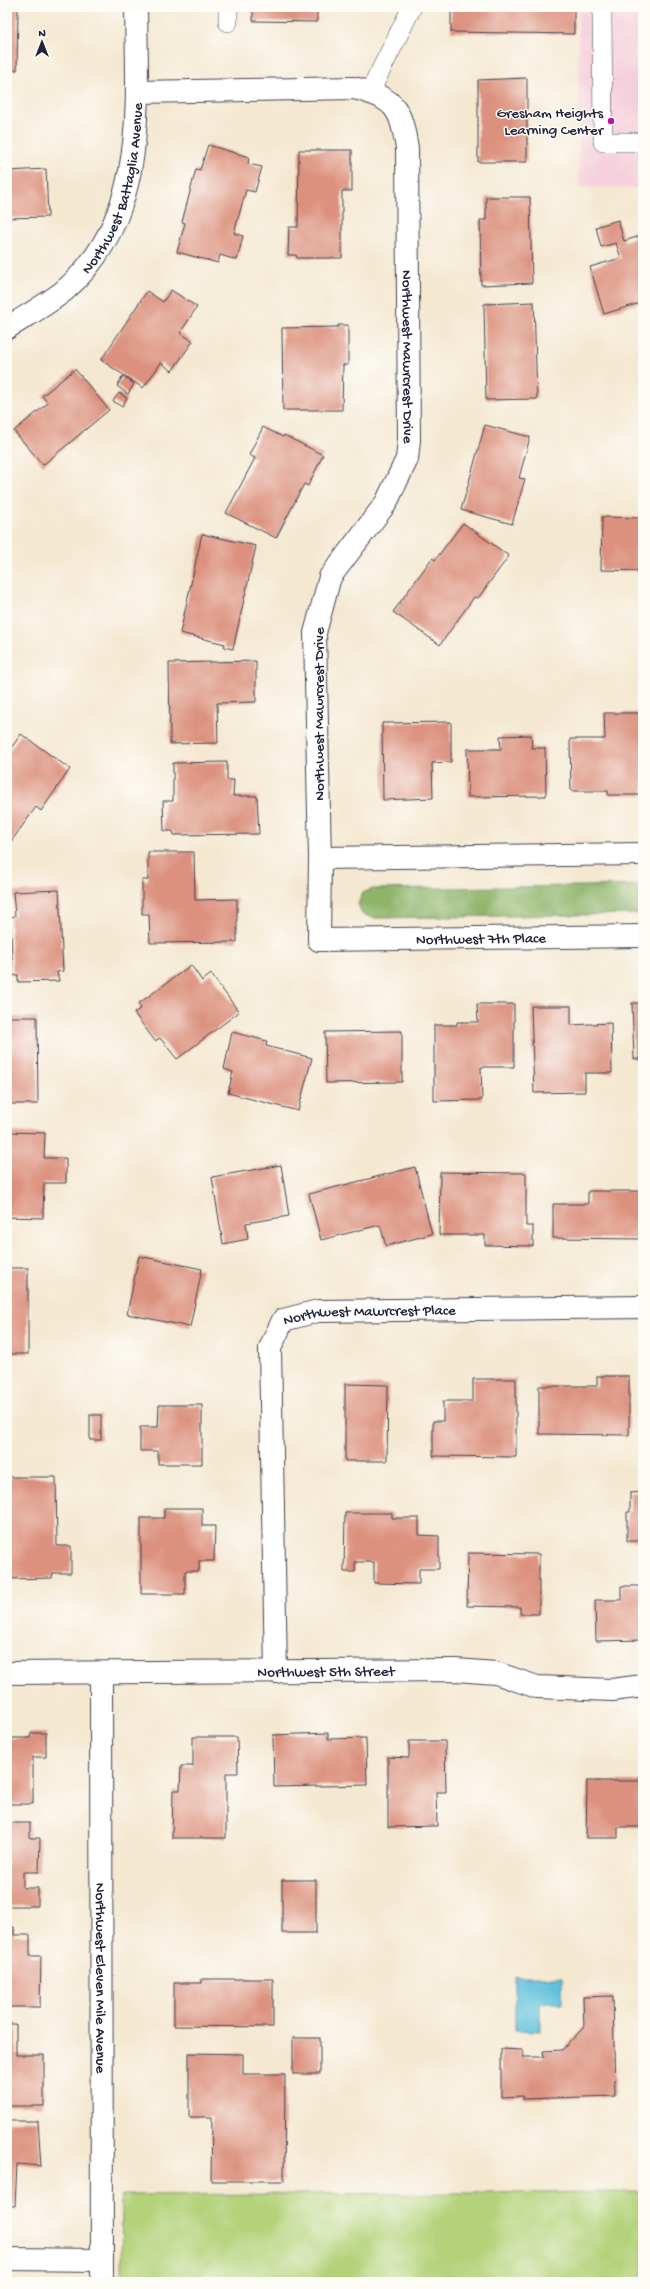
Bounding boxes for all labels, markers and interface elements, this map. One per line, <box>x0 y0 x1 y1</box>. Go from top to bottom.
north arrow <box>22 22 62 62</box>
text: N <box>38 28 46 40</box>
street label: Northwest Battaglia Avenue <box>78 102 148 278</box>
place label: Gresham Heights Learning Center <box>497 105 605 140</box>
marker: Gresham Heights Learning Center <box>606 116 616 126</box>
street label: Northwest Mawrcrest Drive <box>397 270 416 444</box>
street label: Northwest Mawrcrest Drive <box>311 627 329 801</box>
street label: Northwest 7th Place <box>416 930 546 950</box>
street label: Northwest Mawrcrest Place <box>282 1302 456 1331</box>
street label: Northwest 5th Street <box>257 1663 397 1682</box>
street label: Northwest Eleven Mile Avenue <box>90 1883 109 2074</box>

